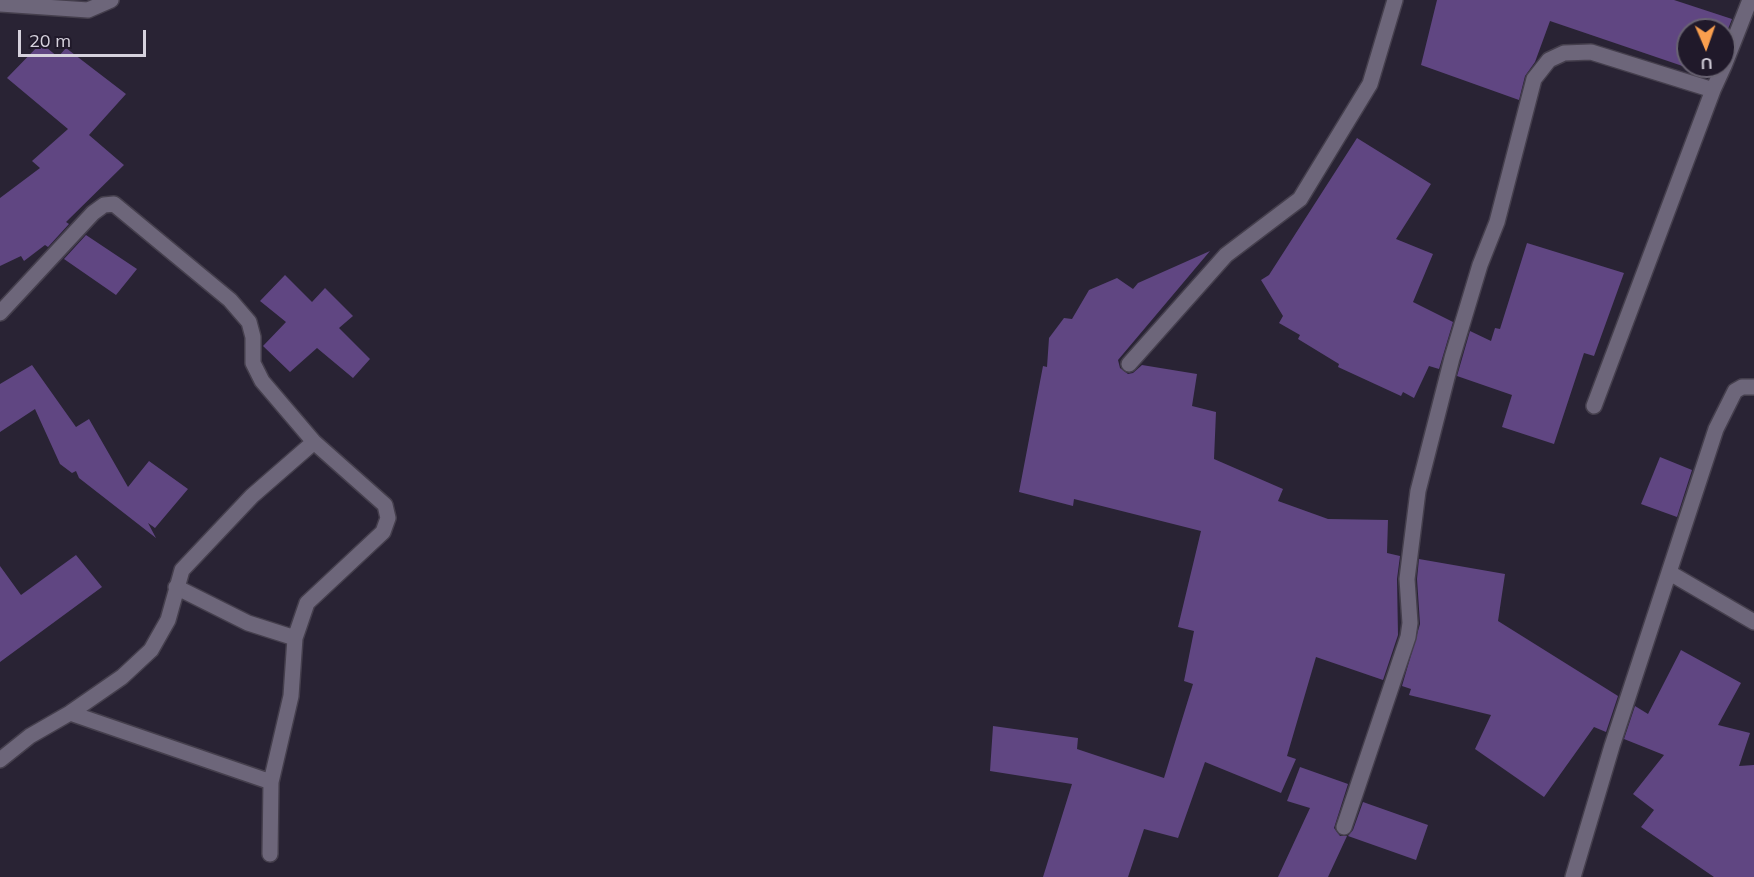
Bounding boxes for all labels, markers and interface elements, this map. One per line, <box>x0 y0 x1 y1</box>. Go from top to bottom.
scale bar <box>21 18 148 56</box>
north arrow <box>1676 18 1736 78</box>
text: 20 m <box>29 29 71 52</box>
text: U <box>1700 54 1713 74</box>

